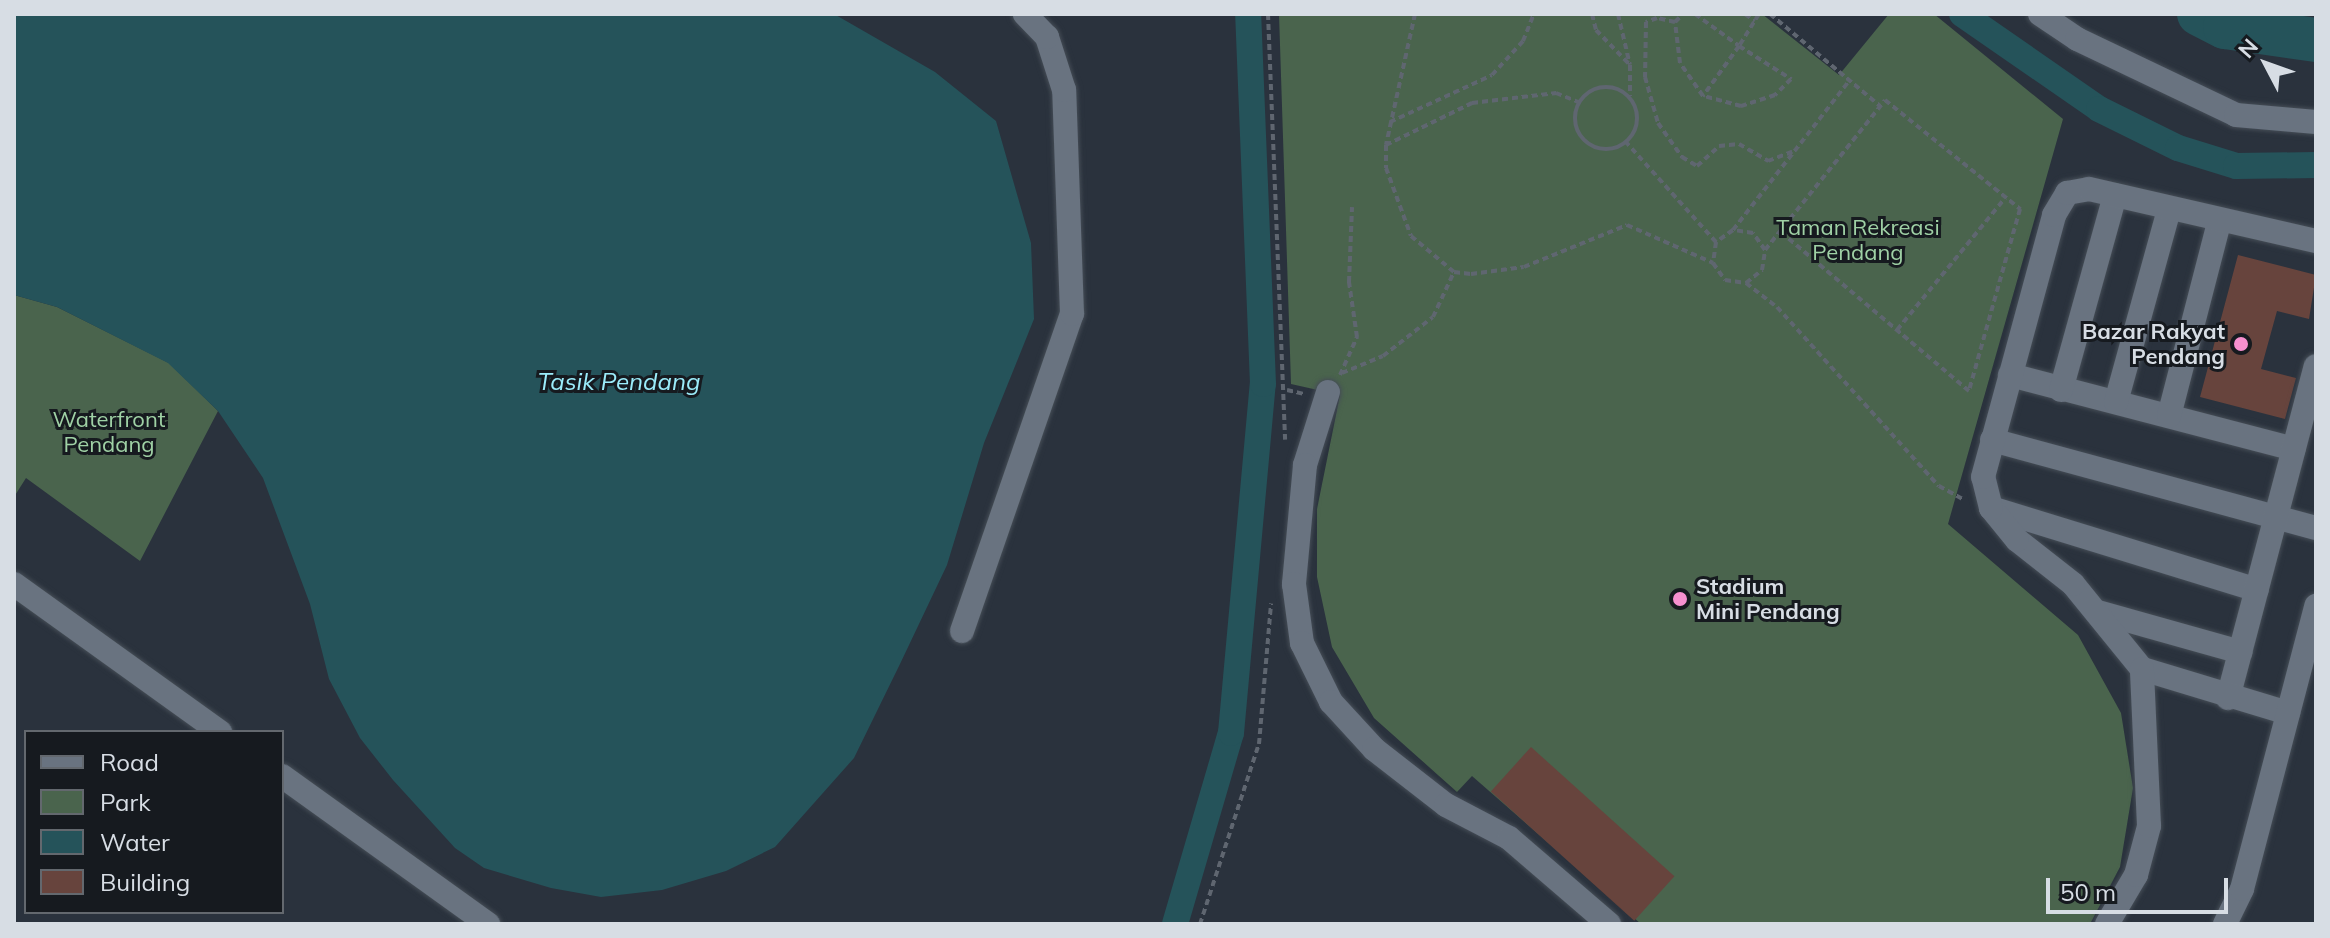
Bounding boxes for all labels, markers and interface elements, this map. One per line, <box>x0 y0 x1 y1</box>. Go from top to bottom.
north arrow <box>2226 24 2306 104</box>
text: N <box>2232 33 2264 64</box>
park label: Taman Rekreasi Pendang <box>1776 214 1940 266</box>
place label: Bazar Rakyat Pendang <box>2082 318 2225 370</box>
marker: Bazar Rakyat Pendang <box>2232 335 2250 353</box>
water label: Tasik Pendang <box>538 368 700 396</box>
park label: Waterfront Pendang <box>53 406 165 458</box>
place label: Stadium Mini Pendang <box>1696 573 1840 624</box>
marker: Stadium Mini Pendang <box>1671 590 1689 608</box>
legend <box>24 730 284 914</box>
text: Road <box>100 747 159 777</box>
text: Park <box>100 787 151 817</box>
text: Water <box>100 827 170 857</box>
scale bar <box>2050 862 2232 912</box>
text: Building <box>100 867 190 897</box>
text: 50 m <box>2060 877 2116 907</box>

